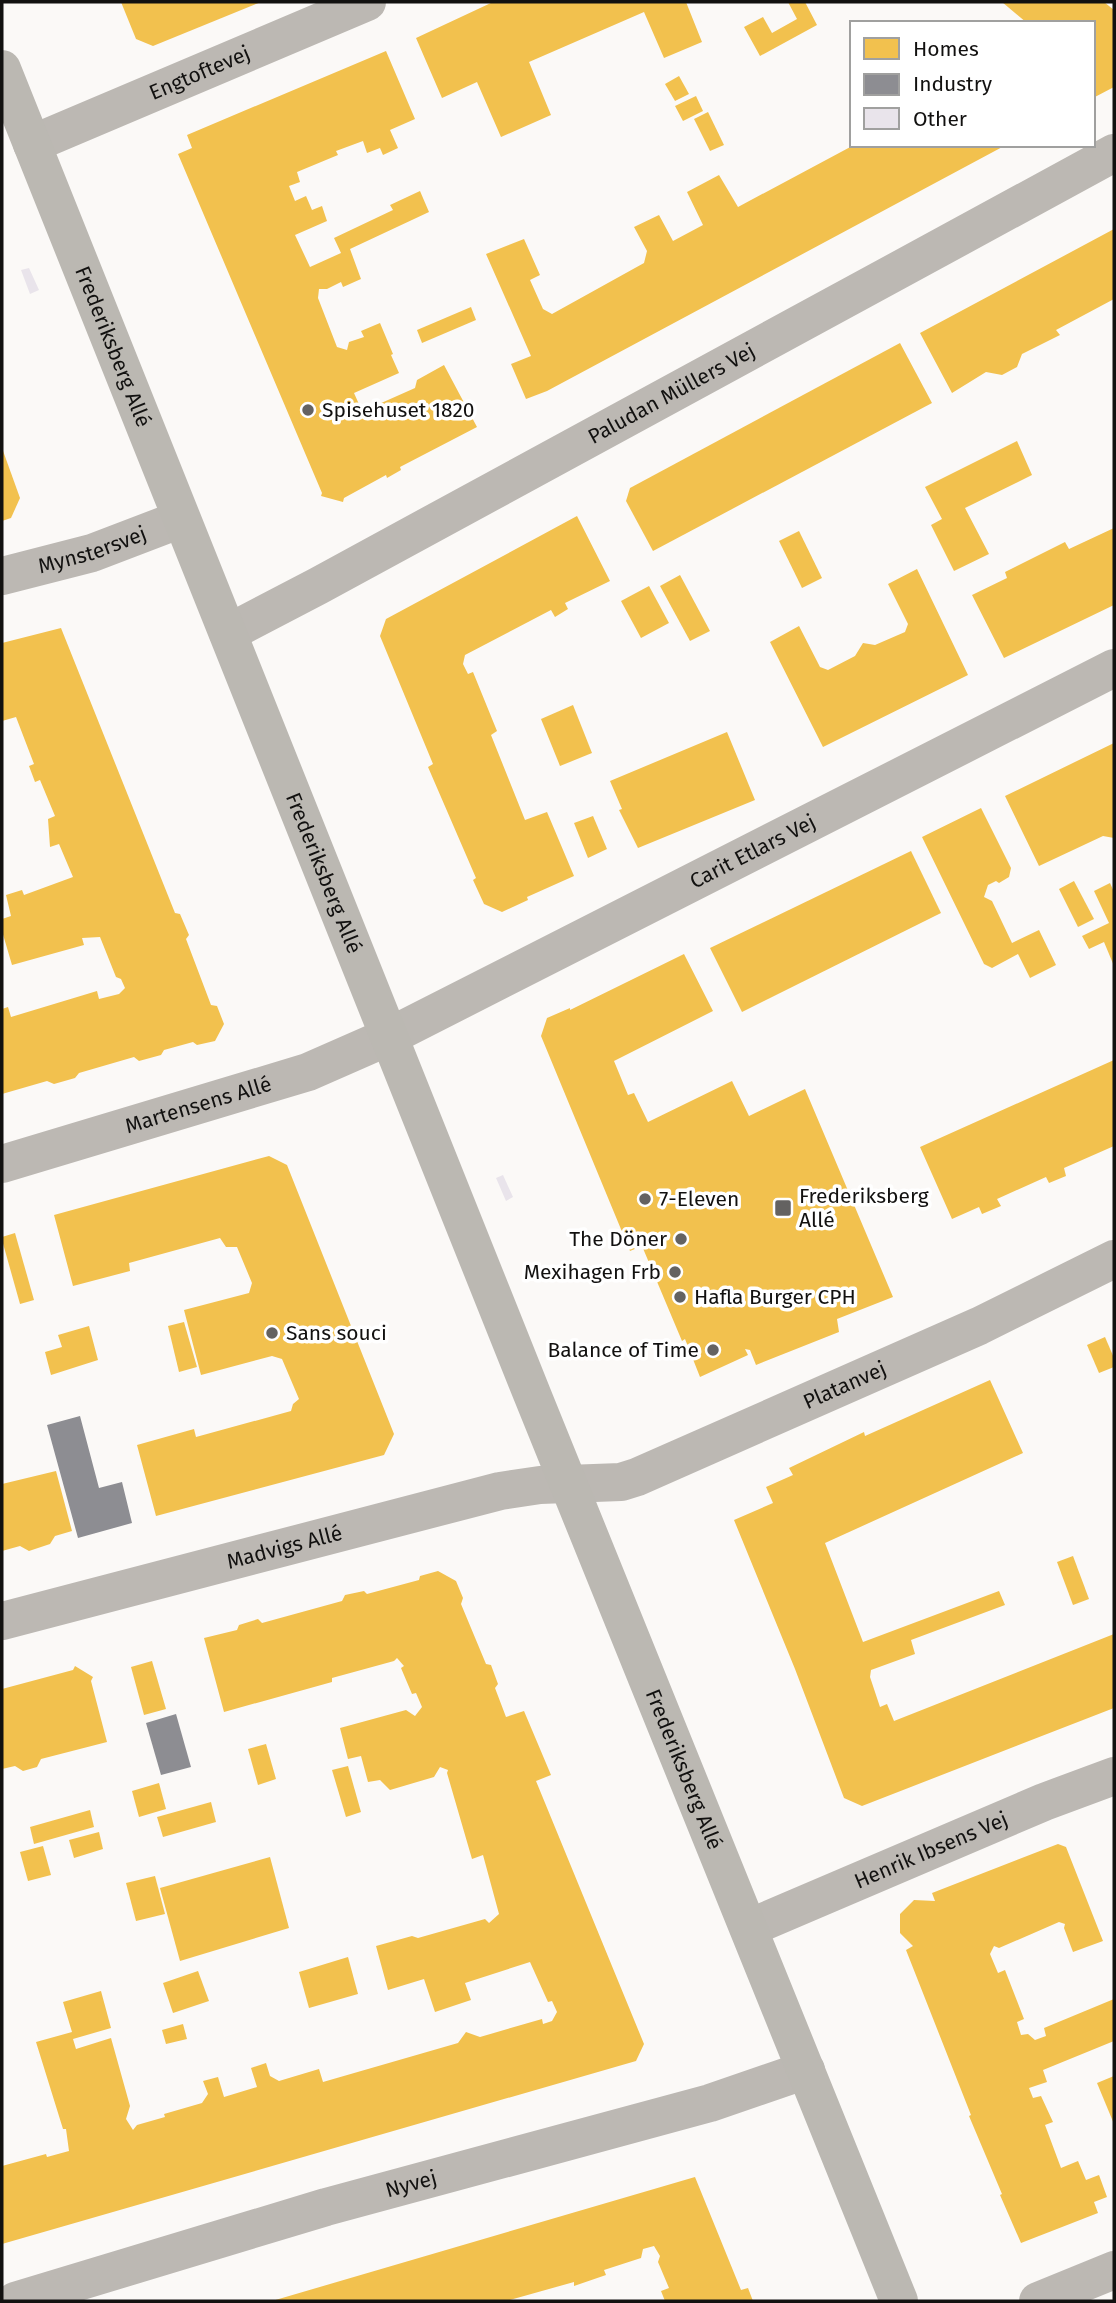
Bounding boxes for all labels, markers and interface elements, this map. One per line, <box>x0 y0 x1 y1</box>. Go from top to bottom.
legend <box>850 21 1095 147</box>
text: Homes <box>913 36 979 62</box>
street label: Engtoftevej <box>145 40 254 106</box>
text: Industry <box>913 71 993 97</box>
text: Other <box>913 106 967 132</box>
street label: Frederiksberg Allé <box>69 262 157 431</box>
street label: Paludan Müllers Vej <box>583 338 760 450</box>
place label: Spisehuset 1820 <box>322 397 475 423</box>
marker: Spisehuset 1820 <box>300 402 316 418</box>
street label: Mynstersvej <box>35 520 150 579</box>
street label: Frederiksberg Allé <box>280 789 367 957</box>
street label: Carit Etlars Vej <box>685 809 820 894</box>
street label: Martensens Allé <box>122 1071 275 1139</box>
place label: Frederiksberg Allé <box>799 1183 929 1233</box>
place label: 7-Eleven <box>659 1186 739 1212</box>
marker: 7-Eleven <box>637 1191 653 1207</box>
marker: Frederiksberg Allé <box>773 1198 793 1218</box>
place label: The Döner <box>569 1226 667 1252</box>
marker: The Döner <box>673 1231 689 1247</box>
place label: Mexihagen Frb <box>524 1259 661 1285</box>
marker: Mexihagen Frb <box>667 1264 683 1280</box>
place label: Hafla Burger CPH <box>694 1284 856 1310</box>
marker: Hafla Burger CPH <box>672 1289 688 1305</box>
place label: Sans souci <box>286 1320 387 1346</box>
marker: Sans souci <box>264 1325 280 1341</box>
place label: Balance of Time <box>548 1337 699 1363</box>
marker: Balance of Time <box>705 1342 721 1358</box>
street label: Platanvej <box>799 1356 890 1415</box>
street label: Madvigs Allé <box>224 1520 345 1575</box>
street label: Frederiksberg Allé <box>640 1685 728 1854</box>
street label: Henrik Ibsens Vej <box>850 1806 1012 1895</box>
street label: Nyvej <box>382 2165 440 2203</box>

